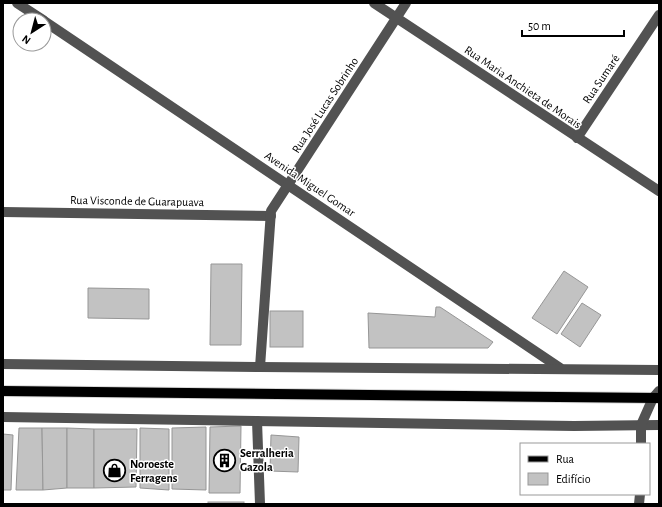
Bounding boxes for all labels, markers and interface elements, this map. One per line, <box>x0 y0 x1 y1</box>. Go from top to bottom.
north arrow <box>12 12 52 52</box>
scale bar <box>522 12 624 38</box>
text: 50 m <box>528 20 551 32</box>
text: N <box>20 33 33 46</box>
street label: Rua Maria Anchieta de Morais <box>462 43 584 131</box>
street label: Rua Sumaré <box>580 52 622 106</box>
street label: Rua José Lucas Sobrinho <box>290 55 360 155</box>
street label: Avenida Miguel Gomar <box>263 149 358 219</box>
street label: Rua Visconde de Guarapuava <box>70 194 205 208</box>
legend <box>520 443 650 495</box>
building icon: Serralheria Gazola <box>212 447 238 473</box>
place label: Serralheria Gazola <box>240 447 294 473</box>
text: Rua <box>556 453 575 465</box>
shop icon: Noroeste Ferragens <box>102 458 128 484</box>
place label: Noroeste Ferragens <box>130 458 178 484</box>
text: Edifício <box>556 473 591 485</box>

